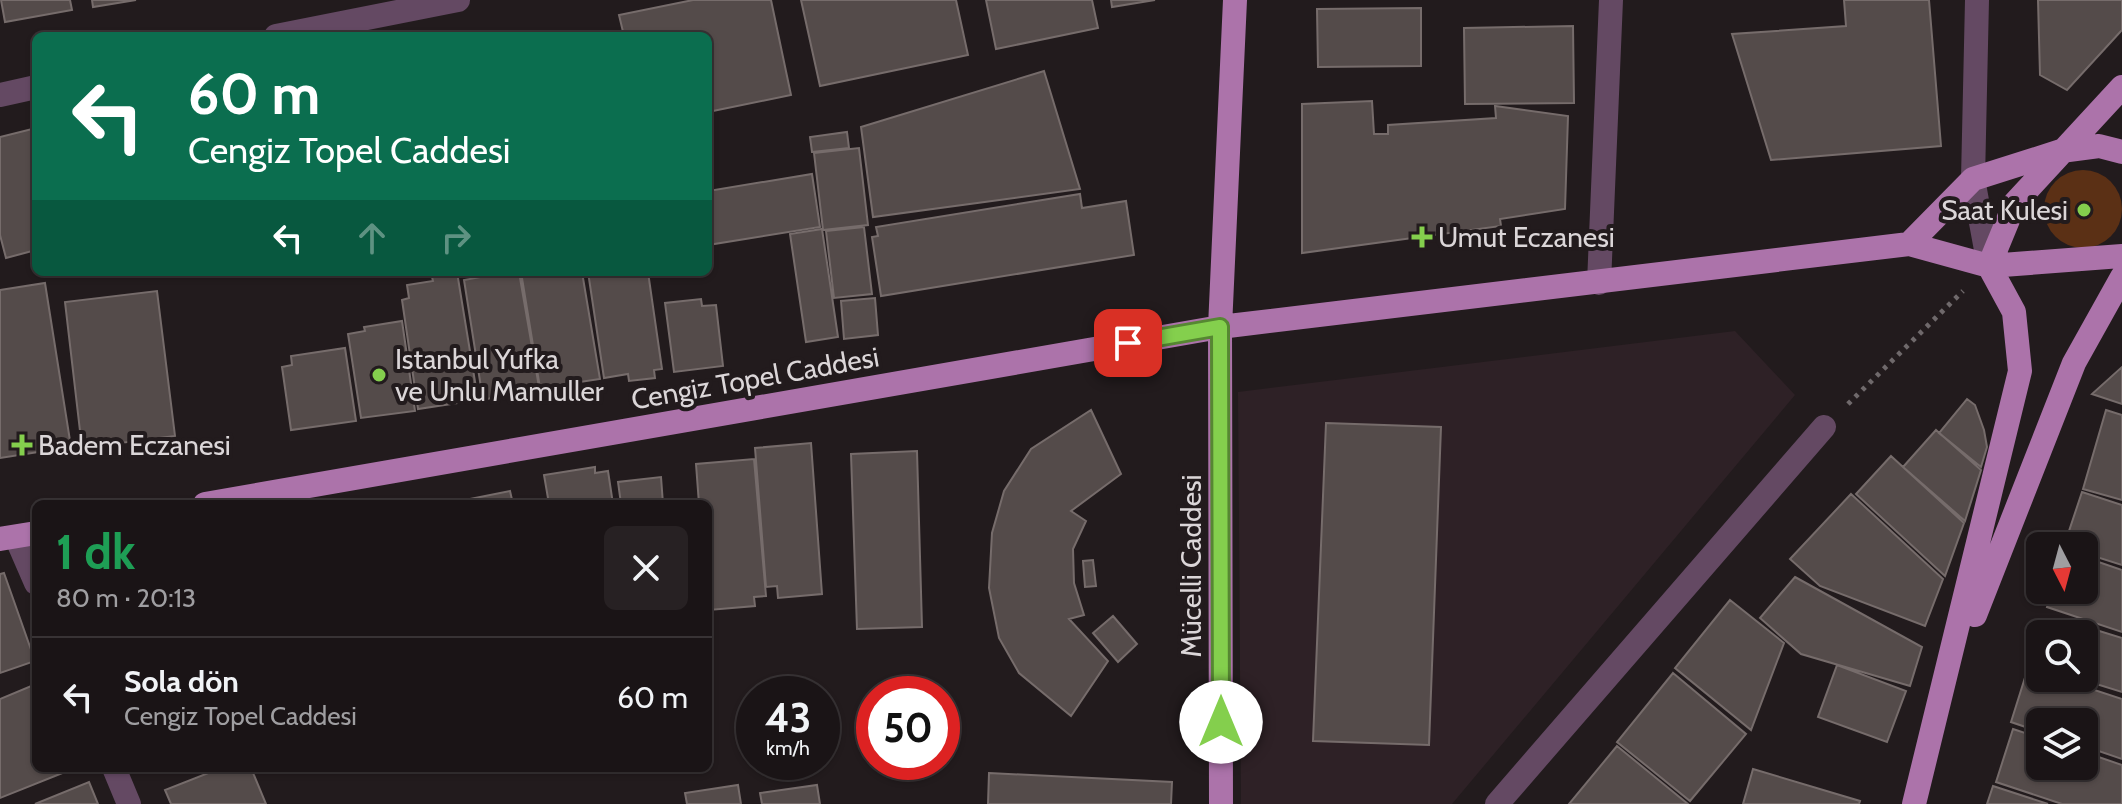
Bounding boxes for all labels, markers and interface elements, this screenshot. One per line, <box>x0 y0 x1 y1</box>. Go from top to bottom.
text: 60 m <box>188 60 320 128</box>
icon: left <box>56 64 160 168</box>
text: Cengiz Topel Caddesi <box>188 128 510 172</box>
place label: Saat Kulesi <box>1941 193 2068 227</box>
marker: Saat Kulesi <box>2075 201 2093 219</box>
icon: left <box>266 216 310 260</box>
icon: ahead <box>350 216 394 260</box>
icon: right <box>434 216 478 260</box>
place label: Umut Eczanesi <box>1438 220 1615 254</box>
marker: Umut Eczanesi <box>1413 228 1431 246</box>
pin <box>1094 309 1162 377</box>
icon: arrive <box>1106 321 1150 365</box>
street label: Cengiz Topel Caddesi <box>629 339 881 417</box>
place label: Istanbul Yufka ve Unlu Mamuller <box>395 342 604 408</box>
marker: Istanbul Yufka ve Unlu Mamuller <box>370 366 388 384</box>
place label: Badem Eczanesi <box>38 428 231 462</box>
marker: Badem Eczanesi <box>13 436 31 454</box>
street label: Mücelli Caddesi <box>1174 474 1208 658</box>
text: 1 dk <box>56 523 135 581</box>
button: close <box>604 526 688 610</box>
north arrow <box>2026 532 2098 604</box>
map controls <box>2026 532 2098 780</box>
text: 80 m · 20:13 <box>56 582 196 614</box>
button: search <box>2026 620 2098 692</box>
text: Sola dön <box>124 663 239 700</box>
icon: left <box>56 675 100 719</box>
speed limit sign: 50 <box>856 676 960 780</box>
text: 60 m <box>617 679 688 716</box>
position arrow <box>1179 680 1263 764</box>
text: 43 <box>765 693 811 742</box>
text: Cengiz Topel Caddesi <box>124 700 357 732</box>
button: layers <box>2026 708 2098 780</box>
text: km/h <box>766 736 810 760</box>

